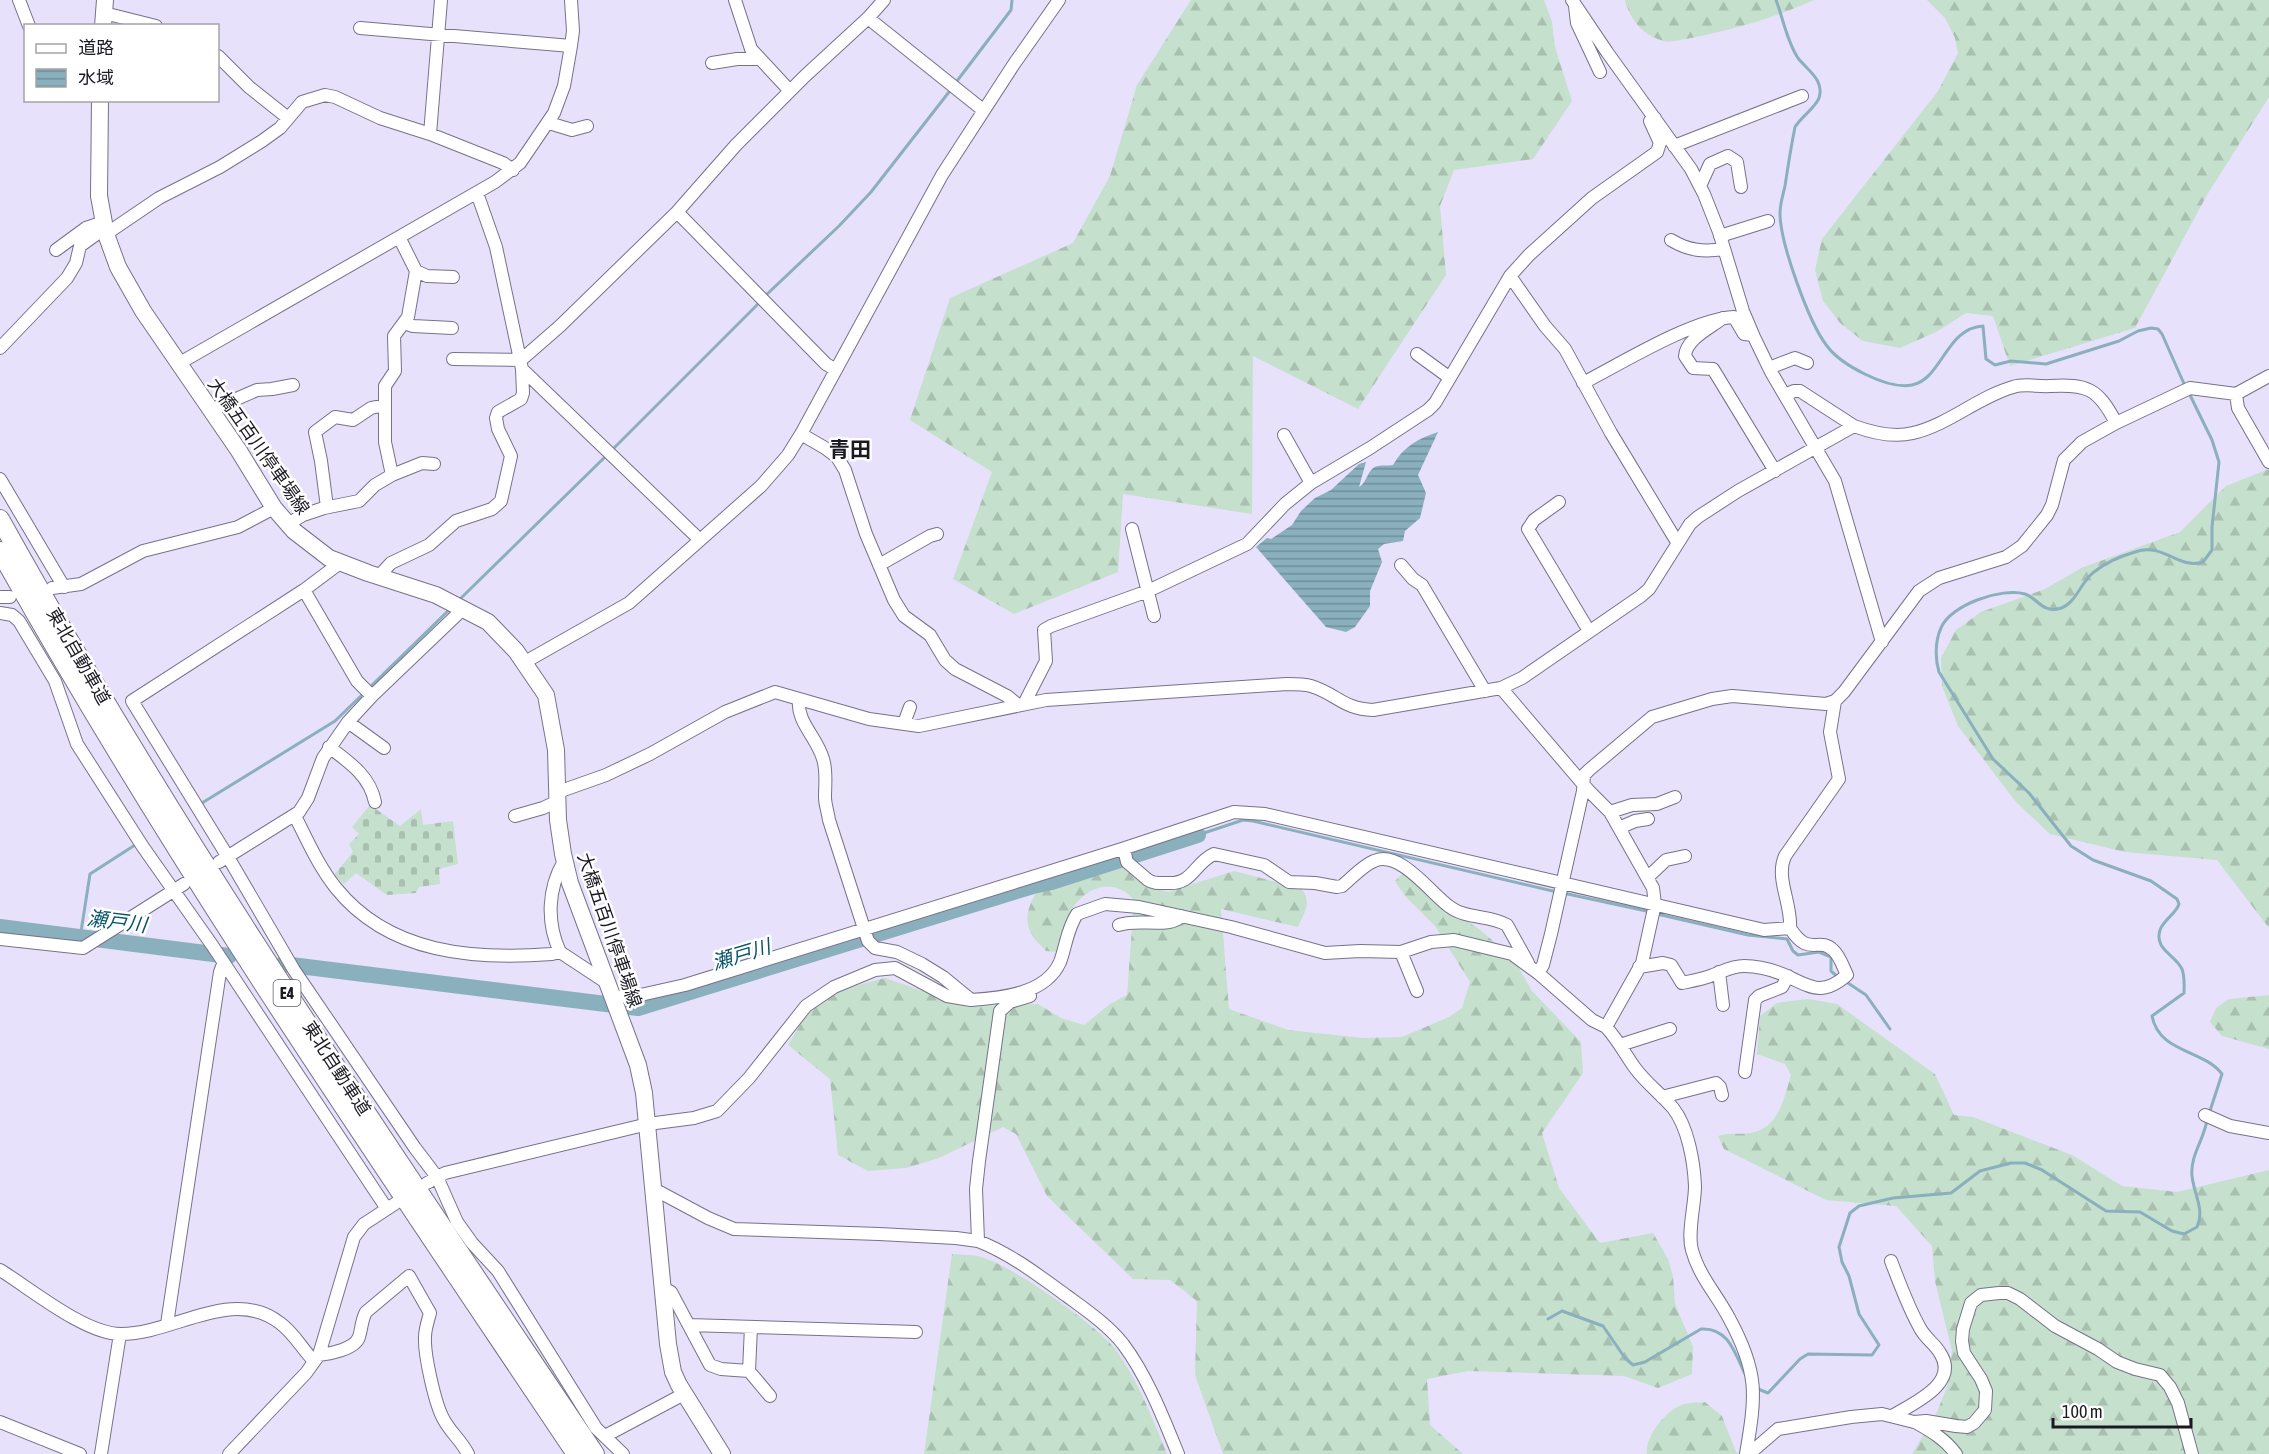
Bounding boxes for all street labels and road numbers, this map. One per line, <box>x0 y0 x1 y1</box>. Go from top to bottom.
street label: 大橋五百川停車場線 <box>204 374 314 518</box>
street label: 東北自動車道 <box>43 604 115 708</box>
street label: 大橋五百川停車場線 <box>574 850 646 1010</box>
road number: E4 <box>274 980 300 1006</box>
street label: 東北自動車道 <box>299 1017 375 1119</box>

